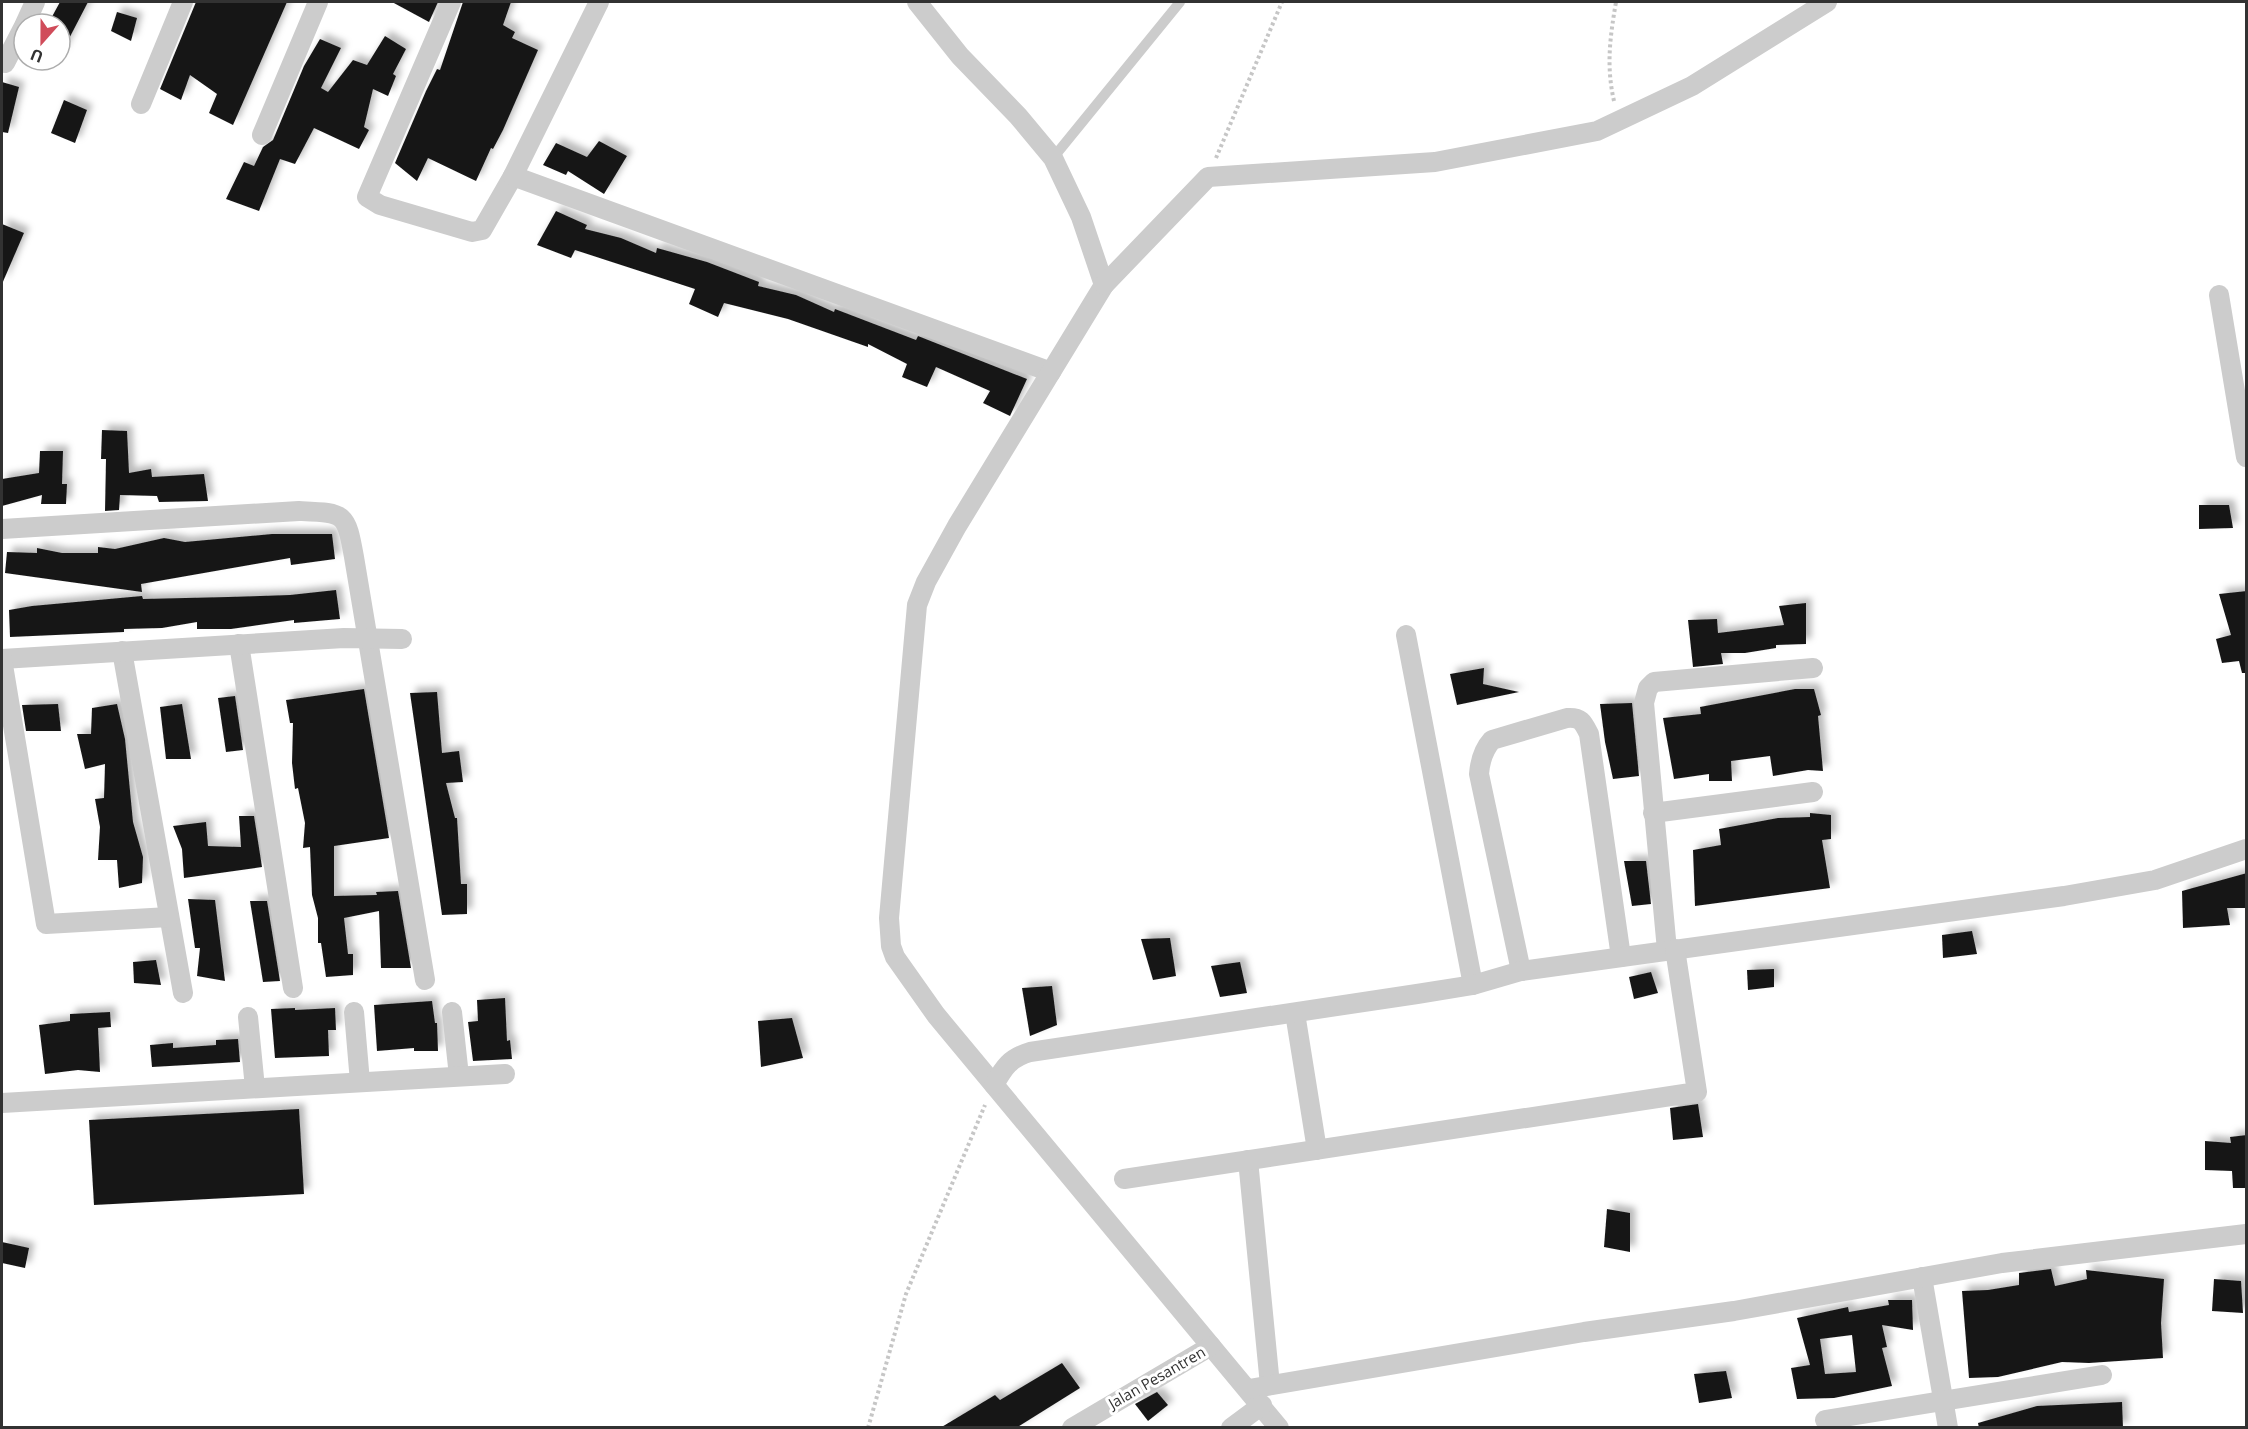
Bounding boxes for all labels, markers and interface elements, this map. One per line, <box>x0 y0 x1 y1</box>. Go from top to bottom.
north arrow <box>12 12 72 72</box>
text: U <box>27 44 46 68</box>
street label: Jalan Pesantren <box>1103 1341 1209 1414</box>

